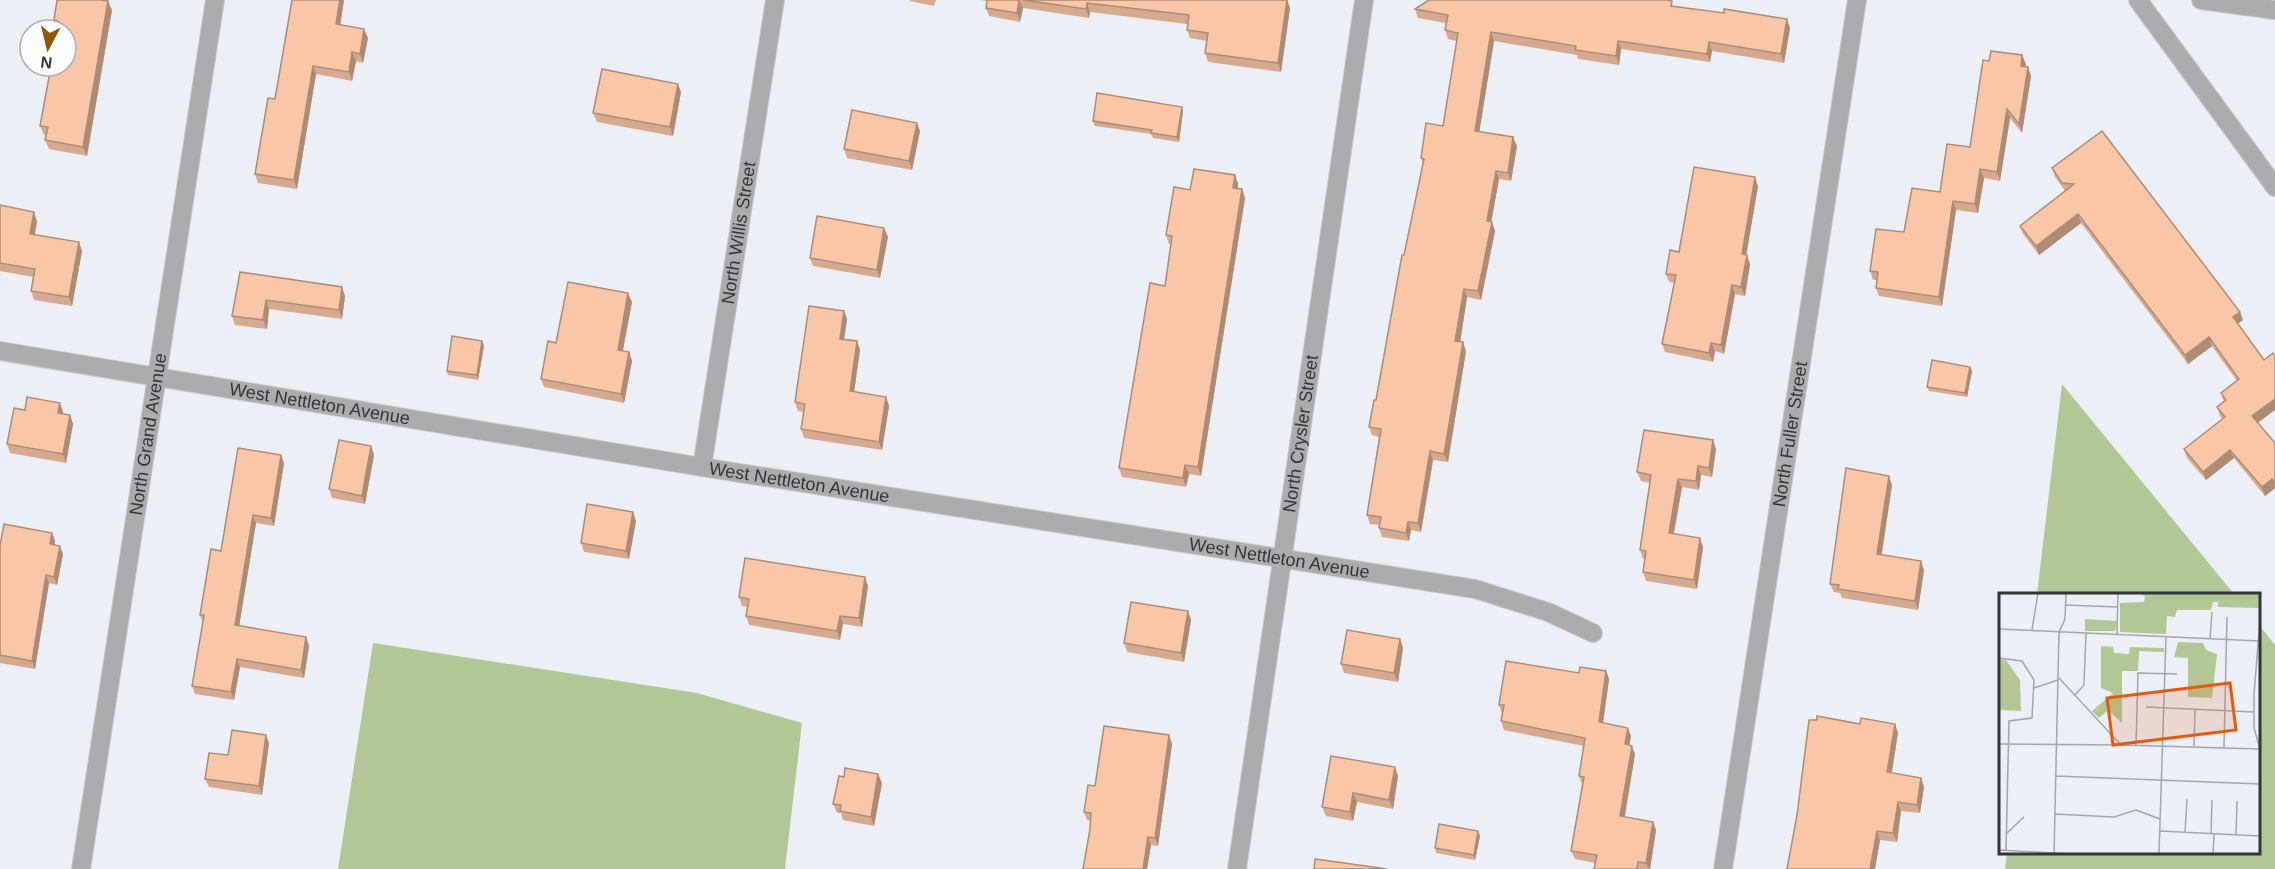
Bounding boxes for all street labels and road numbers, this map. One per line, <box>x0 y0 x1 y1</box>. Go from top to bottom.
street label: North Willis Street <box>718 160 760 306</box>
street label: North Grand Avenue <box>126 352 170 517</box>
street label: North Crysler Street <box>1279 353 1322 514</box>
street label: North Fuller Street <box>1769 360 1811 508</box>
street label: West Nettleton Avenue <box>228 379 411 429</box>
street label: West Nettleton Avenue <box>708 458 891 506</box>
street label: West Nettleton Avenue <box>1188 534 1371 582</box>

